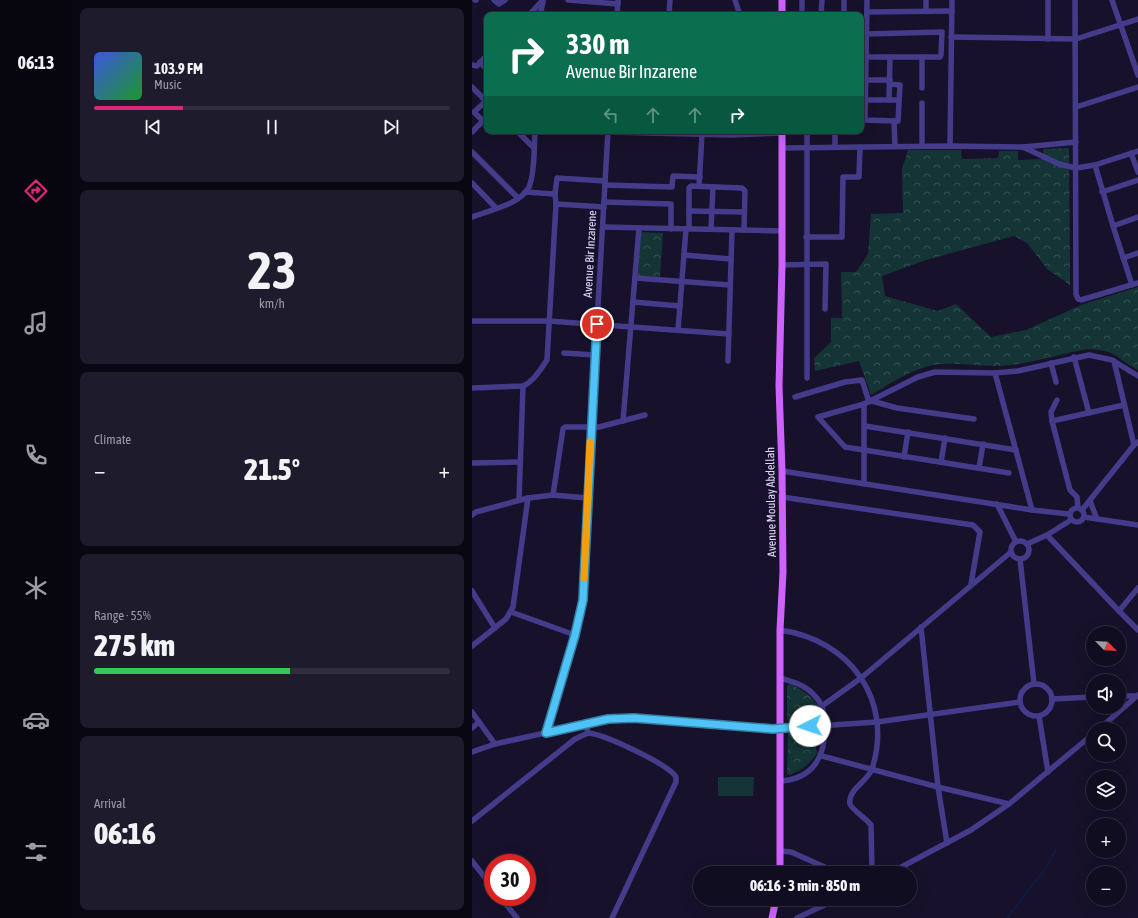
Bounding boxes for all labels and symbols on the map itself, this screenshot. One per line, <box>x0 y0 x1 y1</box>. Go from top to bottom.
street label: Avenue Bir Inzarene <box>581 210 599 298</box>
pin <box>580 307 614 341</box>
street label: Avenue Moulay Abdellah <box>763 447 779 557</box>
north arrow <box>1086 626 1126 666</box>
position arrow <box>789 705 831 747</box>
speed limit sign: 30 <box>484 854 536 906</box>

